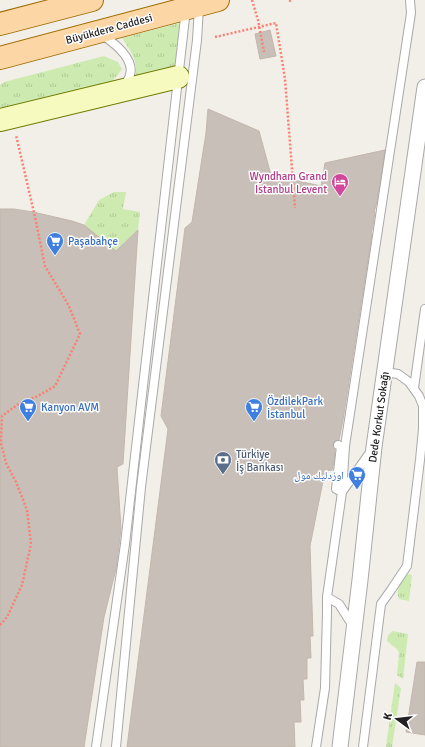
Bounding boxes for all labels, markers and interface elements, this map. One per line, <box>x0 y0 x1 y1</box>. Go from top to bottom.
street label: Büyükdere Caddesi <box>64 11 154 47</box>
place label: Wyndham Grand Istanbul Levent <box>250 170 327 196</box>
hotel icon: Wyndham Grand Istanbul Levent <box>330 172 350 197</box>
supermarket icon: Paşabahçe <box>45 231 65 256</box>
place label: Paşabahçe <box>68 235 118 248</box>
street label: Dede Korkut Sokağı <box>366 371 392 463</box>
place label: ÖzdilekPark İstanbul <box>267 394 323 421</box>
supermarket icon: Kanyon AVM <box>18 397 38 422</box>
supermarket icon: ÖzdilekPark İstanbul <box>244 397 264 422</box>
place label: Kanyon AVM <box>41 401 99 414</box>
place label: Türkiye İş Bankası <box>236 448 284 474</box>
bank icon: Türkiye İş Bankası <box>213 450 233 475</box>
supermarket icon: اوزدليك مول <box>347 465 367 490</box>
place label: اوزدليك مول <box>294 469 344 482</box>
north arrow <box>377 699 417 739</box>
text: K <box>381 711 395 722</box>

